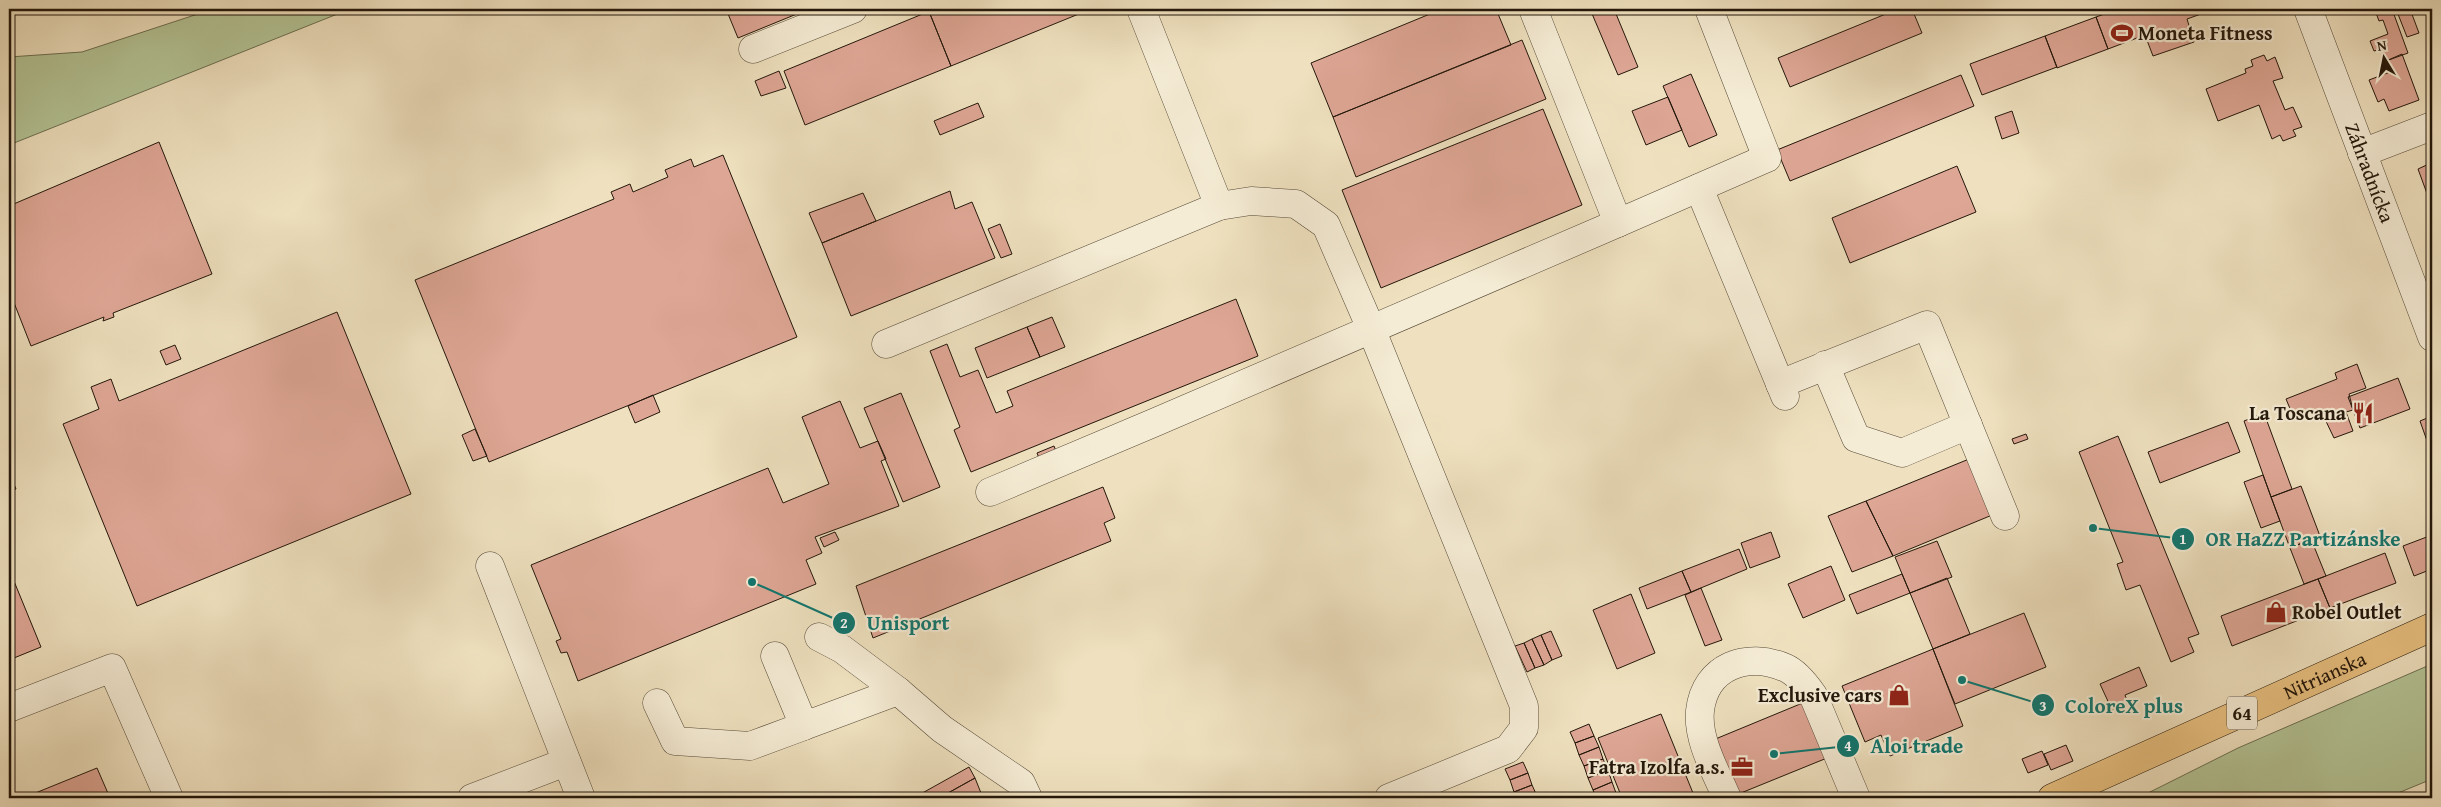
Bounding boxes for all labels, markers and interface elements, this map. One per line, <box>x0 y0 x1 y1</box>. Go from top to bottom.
place label: Moneta Fitness <box>2138 18 2273 47</box>
sports icon: Moneta Fitness <box>2109 20 2135 46</box>
north arrow <box>2358 32 2408 82</box>
text: N <box>2375 34 2389 56</box>
street label: Záhradnícka <box>2338 118 2403 227</box>
place label: La Toscana <box>2249 398 2347 427</box>
restaurant icon: La Toscana <box>2350 400 2376 426</box>
callout: OR HaZZ Partizánske <box>2170 521 2411 557</box>
text: OR HaZZ Partizánske <box>2205 523 2401 554</box>
text: 1 <box>2179 528 2187 549</box>
place label: Robel Outlet <box>2292 597 2402 626</box>
shop icon: Robel Outlet <box>2263 599 2289 625</box>
callout: Unisport <box>831 605 959 641</box>
text: Unisport <box>867 607 949 638</box>
text: 2 <box>840 612 848 633</box>
street label: Nitrianska <box>2278 643 2371 706</box>
place label: Exclusive cars <box>1758 680 1882 709</box>
shop icon: Exclusive cars <box>1886 682 1912 708</box>
callout: ColoreX plus <box>2030 687 2193 723</box>
text: ColoreX plus <box>2065 690 2183 721</box>
text: 3 <box>2039 695 2047 716</box>
road number: 64 <box>2227 696 2257 730</box>
callout: Aloi trade <box>1836 728 1974 764</box>
text: Aloi trade <box>1871 730 1963 761</box>
text: 4 <box>1844 735 1852 756</box>
place label: Fatra Izolfa a.s. <box>1589 752 1725 781</box>
office icon: Fatra Izolfa a.s. <box>1729 754 1755 780</box>

